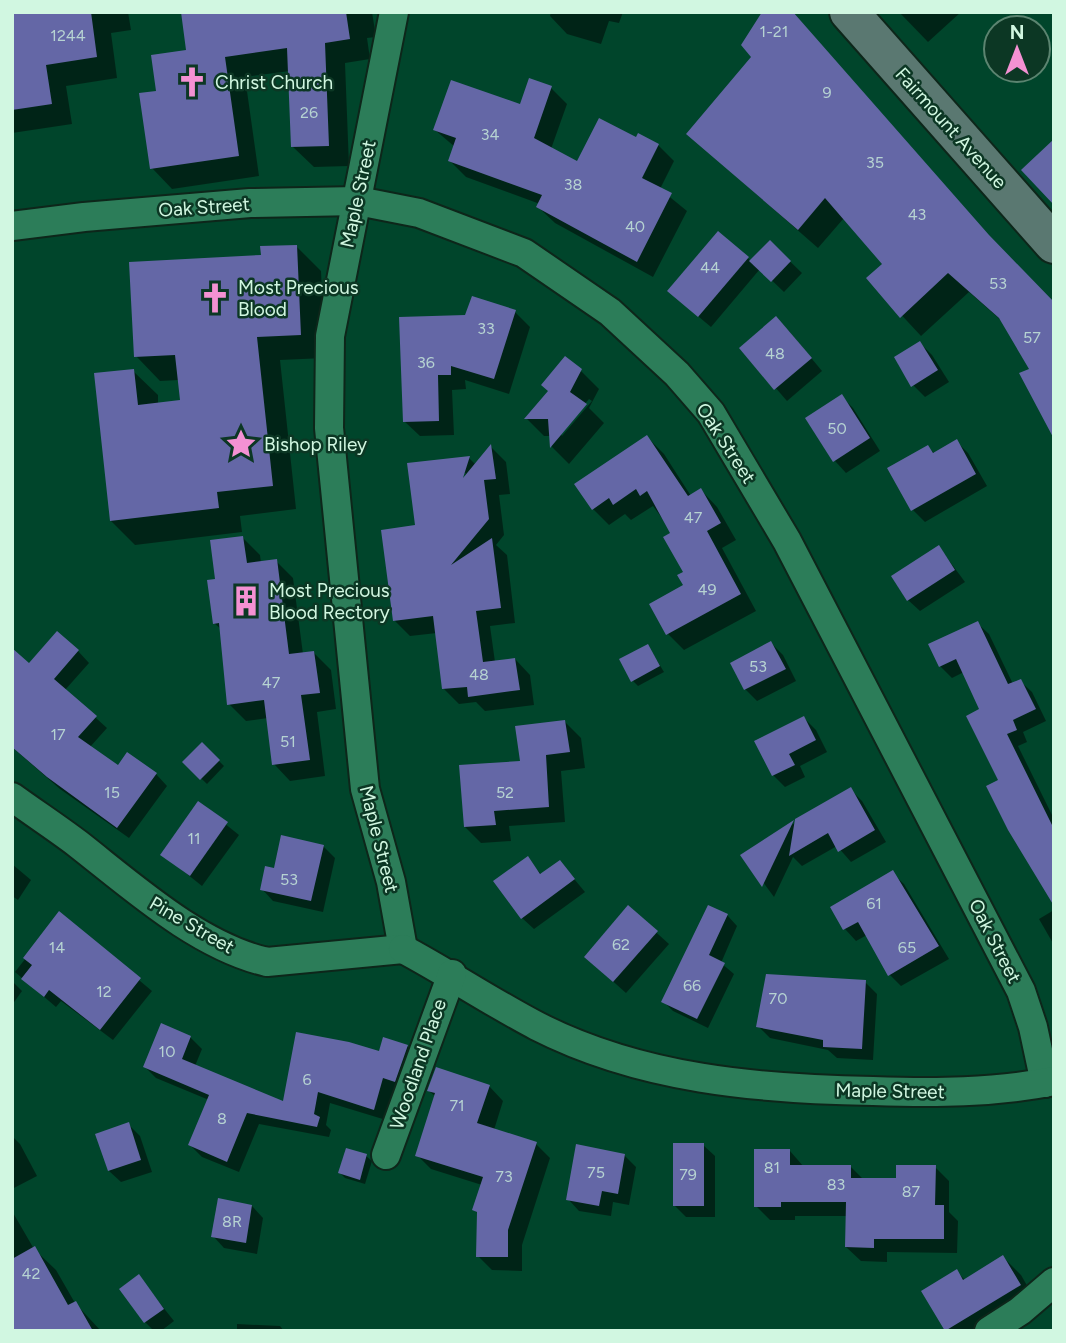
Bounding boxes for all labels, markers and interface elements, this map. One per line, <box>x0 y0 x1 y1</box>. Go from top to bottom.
north arrow <box>982 14 1052 84</box>
text: N <box>1010 21 1024 44</box>
house number: 1-21 <box>760 22 788 41</box>
house number: 1244 <box>50 26 86 45</box>
street label: Fairmount Avenue <box>891 63 1011 193</box>
church icon: Christ Church <box>175 65 209 99</box>
place label: Christ Church <box>215 71 333 94</box>
house number: 9 <box>822 83 832 102</box>
house number: 26 <box>300 103 318 122</box>
house number: 34 <box>481 125 499 144</box>
street label: Maple Street <box>335 138 381 250</box>
house number: 35 <box>866 153 884 172</box>
house number: 38 <box>564 175 582 194</box>
street label: Oak Street <box>158 192 250 222</box>
house number: 43 <box>908 205 926 224</box>
house number: 40 <box>625 217 645 236</box>
house number: 44 <box>700 258 720 277</box>
house number: 53 <box>989 274 1007 293</box>
place label: Most Precious Blood <box>238 276 359 321</box>
church icon: Most Precious Blood <box>198 281 232 315</box>
house number: 33 <box>477 319 495 338</box>
house number: 57 <box>1023 328 1041 347</box>
house number: 48 <box>765 344 785 363</box>
house number: 36 <box>417 353 435 372</box>
street label: Oak Street <box>691 398 761 488</box>
house number: 50 <box>827 419 847 438</box>
place icon: Bishop Riley <box>224 427 258 461</box>
place label: Bishop Riley <box>264 433 367 456</box>
house number: 47 <box>684 508 703 527</box>
place label: Most Precious Blood Rectory <box>269 579 390 624</box>
house number: 49 <box>698 580 717 599</box>
building icon: Most Precious Blood Rectory <box>229 584 263 618</box>
house number: 53 <box>749 657 767 676</box>
house number: 48 <box>469 665 489 684</box>
house number: 47 <box>262 673 281 692</box>
house number: 17 <box>50 725 66 744</box>
house number: 51 <box>280 732 296 751</box>
house number: 15 <box>104 783 120 802</box>
street label: Maple Street <box>355 783 403 895</box>
house number: 52 <box>496 783 514 802</box>
house number: 11 <box>187 829 201 848</box>
house number: 53 <box>280 870 298 889</box>
street label: Pine Street <box>145 891 239 959</box>
house number: 61 <box>866 894 882 913</box>
street label: Oak Street <box>964 895 1026 987</box>
house number: 62 <box>612 935 630 954</box>
house number: 14 <box>49 938 65 957</box>
house number: 65 <box>898 938 916 957</box>
house number: 66 <box>683 976 701 995</box>
house number: 12 <box>96 982 112 1001</box>
house number: 70 <box>769 989 787 1008</box>
street label: Woodland Place <box>385 996 451 1132</box>
house number: 10 <box>159 1042 175 1061</box>
house number: 6 <box>302 1070 312 1089</box>
street label: Maple Street <box>835 1079 945 1103</box>
house number: 71 <box>449 1096 465 1115</box>
house number: 8 <box>217 1109 227 1128</box>
house number: 81 <box>764 1158 780 1177</box>
house number: 75 <box>587 1163 605 1182</box>
house number: 79 <box>679 1165 697 1184</box>
house number: 73 <box>495 1167 513 1186</box>
house number: 83 <box>827 1175 845 1194</box>
house number: 87 <box>902 1182 921 1201</box>
house number: 8R <box>222 1212 242 1231</box>
house number: 42 <box>22 1264 40 1283</box>

